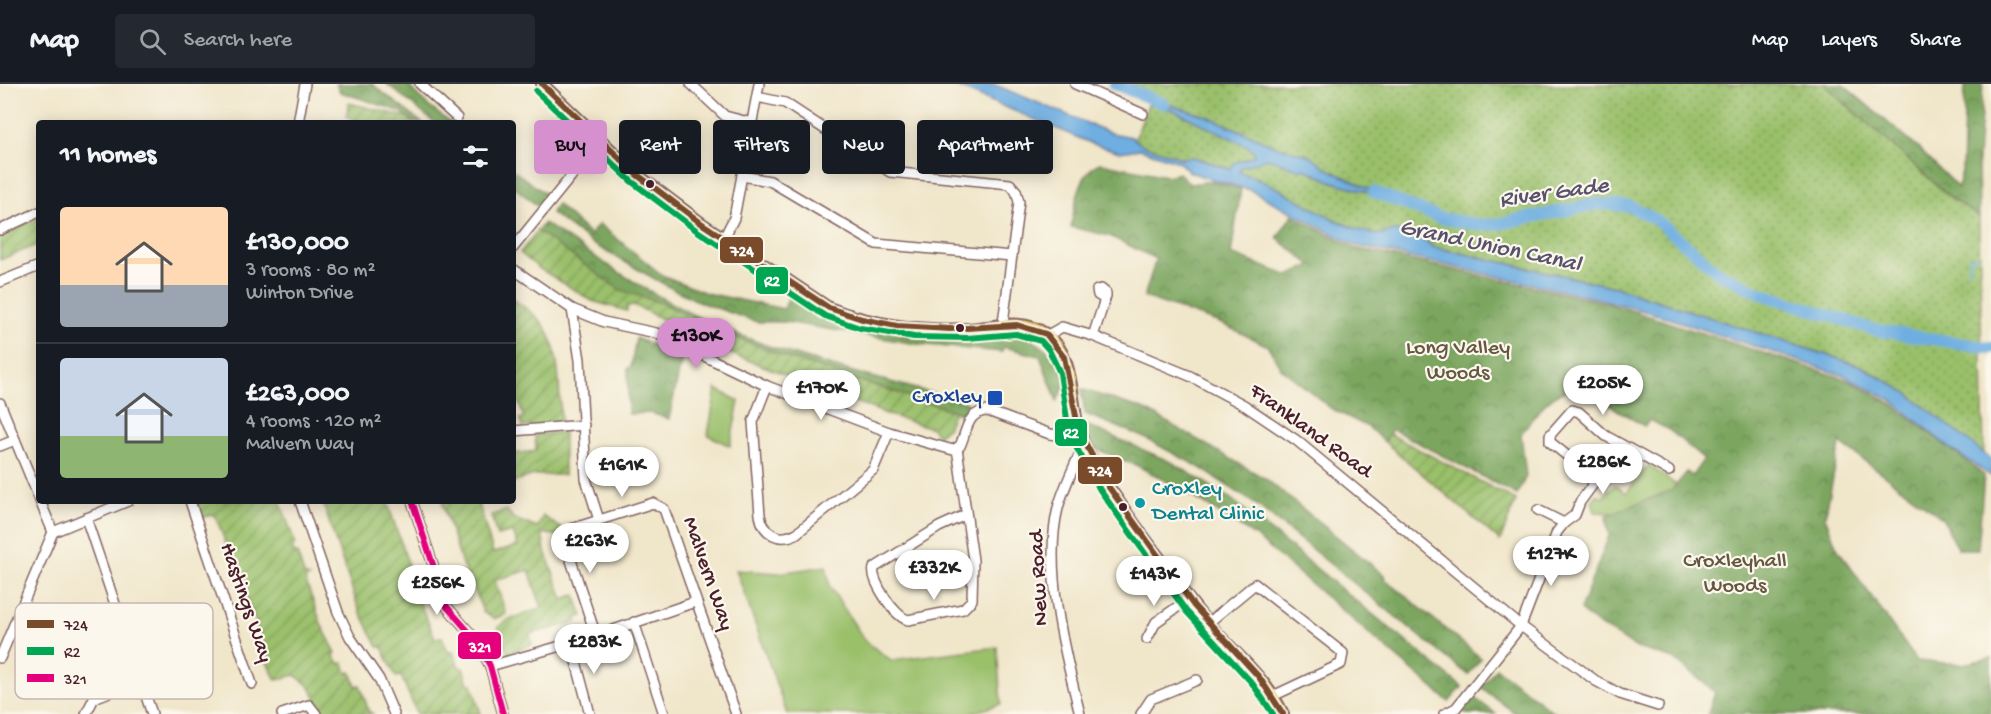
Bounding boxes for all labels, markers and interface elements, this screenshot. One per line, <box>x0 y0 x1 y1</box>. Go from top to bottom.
search box <box>115 14 535 68</box>
text: Map <box>30 25 79 58</box>
icon: search <box>136 25 169 58</box>
text: Search here <box>184 28 292 54</box>
text: Map <box>1752 29 1788 54</box>
text: Layers <box>1821 29 1877 54</box>
text: Share <box>1910 29 1961 54</box>
chip: Buy <box>534 120 607 174</box>
chip: Rent <box>619 120 701 174</box>
chip: Filters <box>713 120 810 174</box>
chip: New <box>822 120 905 174</box>
chip: Apartment <box>917 120 1053 174</box>
icon: filters <box>459 140 492 173</box>
text: 11 homes <box>60 141 156 172</box>
water label: River Gade <box>1498 172 1612 216</box>
unlabelled marker <box>644 178 656 190</box>
water label: Grand Union Canal <box>1397 214 1585 281</box>
text: £130,000 <box>246 229 349 260</box>
icon: home <box>108 231 180 303</box>
line badge: 724 <box>719 236 764 264</box>
text: 724 <box>729 244 754 263</box>
text: 3 rooms · 80 m² <box>246 260 375 283</box>
line badge: R2 <box>755 266 789 295</box>
text: R2 <box>763 274 780 293</box>
text: Winton Drive <box>246 283 353 306</box>
pin: £130K <box>654 318 738 369</box>
unlabelled marker <box>954 322 966 334</box>
text: £130K <box>671 326 721 349</box>
park label: Long Valley Woods <box>1406 336 1510 387</box>
pin: £205K <box>1561 365 1645 416</box>
pin: £170K <box>779 370 863 421</box>
text: £205K <box>1577 373 1629 396</box>
text: £170K <box>796 378 846 401</box>
street label: Frankland Road <box>1243 378 1378 486</box>
text: £263,000 <box>246 380 349 411</box>
icon: home <box>108 382 180 454</box>
place label: Croxley <box>912 385 982 411</box>
marker: Croxley <box>986 389 1004 407</box>
text: 4 rooms · 120 m² <box>246 411 381 434</box>
line badge: R2 <box>1054 418 1088 447</box>
text: R2 <box>1062 426 1079 445</box>
text: Malvern Way <box>246 434 354 457</box>
pin: £286K <box>1561 444 1645 495</box>
pin: £161K <box>580 447 664 498</box>
text: £286K <box>1578 452 1628 475</box>
text: £161K <box>599 455 645 478</box>
line badge: 724 <box>1077 456 1123 485</box>
text: 724 <box>1087 464 1112 483</box>
place label: Croxley Dental Clinic <box>1150 477 1265 528</box>
marker: Croxley Dental Clinic <box>1133 496 1147 510</box>
unlabelled marker <box>1117 501 1129 513</box>
street label: Malvern Way <box>675 514 739 634</box>
pin: £263K <box>548 523 632 574</box>
street label: New Road <box>1024 527 1055 627</box>
text: £263K <box>565 531 615 554</box>
pin: £127K <box>1509 536 1593 587</box>
street label: Hastings Way <box>212 540 278 666</box>
text: £127K <box>1527 544 1575 567</box>
park label: Croxleyhall Woods <box>1683 549 1787 600</box>
pin: £332K <box>892 550 976 601</box>
pin: £143K <box>1112 556 1196 607</box>
text: £332K <box>909 558 959 581</box>
text: £143K <box>1130 564 1178 587</box>
pin: £256K <box>395 565 479 616</box>
text: £256K <box>412 573 462 596</box>
legend <box>15 603 213 699</box>
text: 724 <box>63 618 88 637</box>
pin: £283K <box>552 624 636 675</box>
line badge: 321 <box>457 631 502 660</box>
text: £283K <box>568 632 620 655</box>
text: 321 <box>468 640 491 659</box>
text: R2 <box>64 645 80 664</box>
text: 321 <box>63 672 87 691</box>

